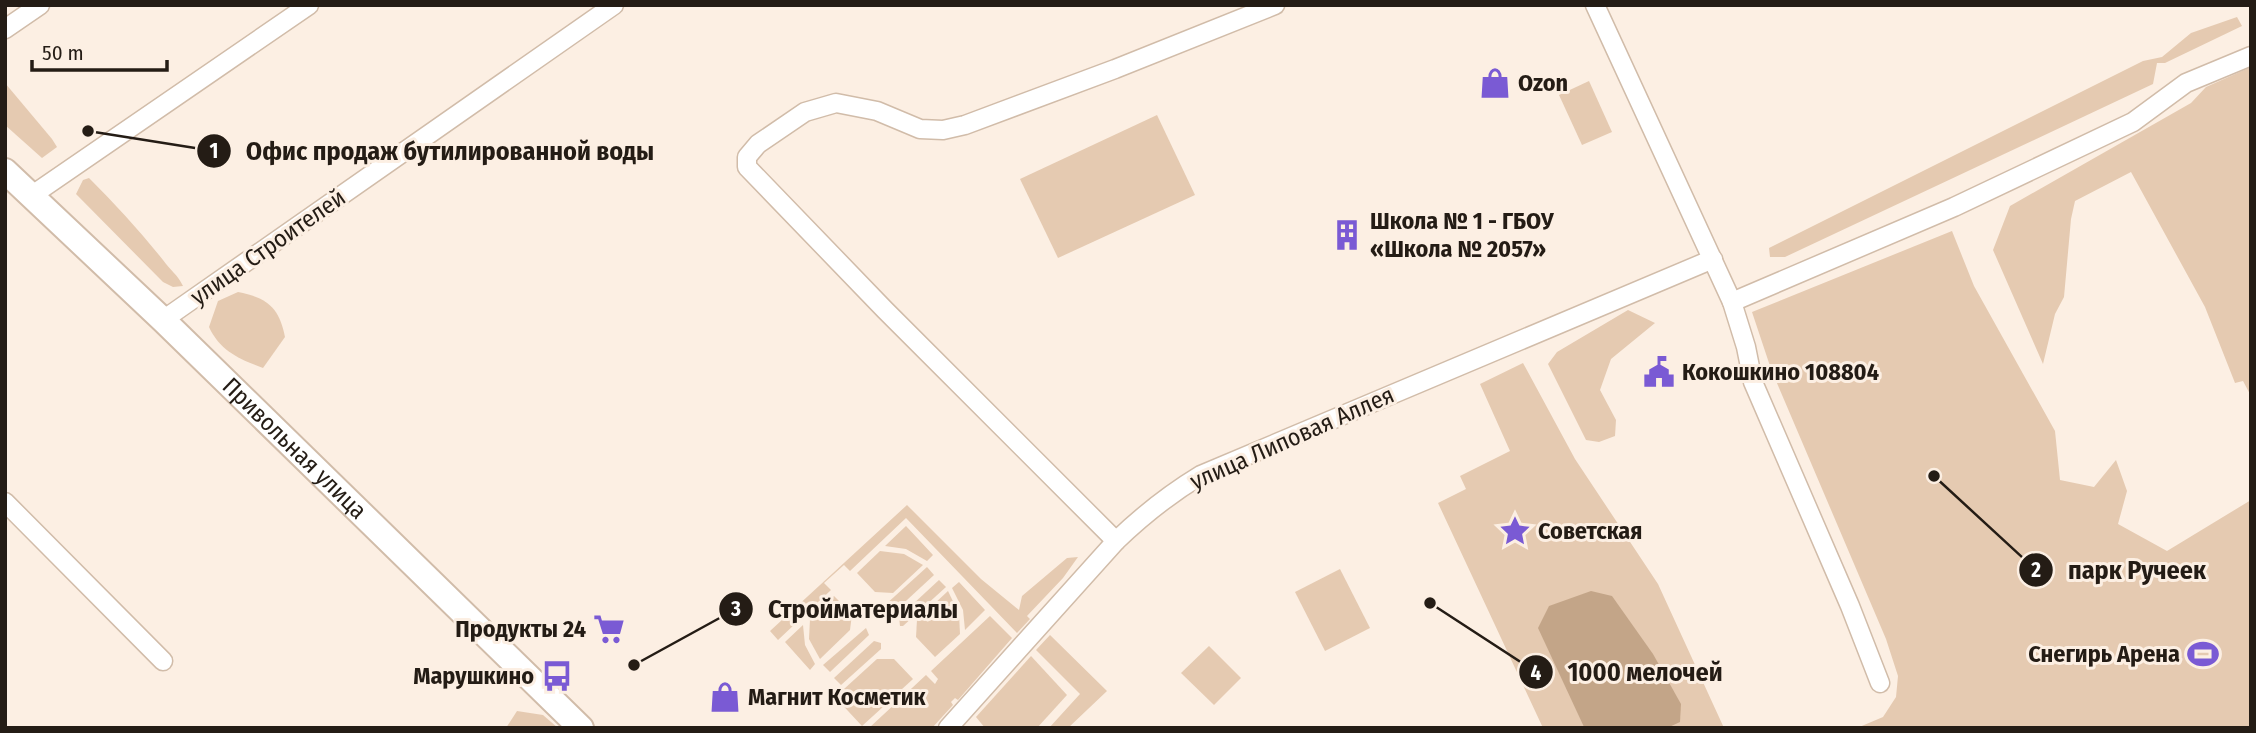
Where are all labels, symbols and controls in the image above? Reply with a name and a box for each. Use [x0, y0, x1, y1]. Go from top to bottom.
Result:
scale bar [32, 28, 166, 72]
text: 50 m [42, 40, 84, 66]
shop icon: Ozon [1478, 66, 1512, 100]
place label: Ozon [1518, 69, 1568, 97]
callout: Офис продаж бутилированной воды [197, 127, 668, 174]
text: Офис продаж бутилированной воды [246, 136, 654, 167]
text: 1 [210, 138, 218, 164]
street label: улица Строителей [185, 183, 351, 311]
place label: Школа № 1 - ГБОУ «Школа № 2057» [1370, 207, 1555, 263]
building icon: Школа № 1 - ГБОУ «Школа № 2057» [1330, 218, 1364, 252]
public building icon: Кокошкино 108804 [1642, 355, 1676, 389]
place label: Кокошкино 108804 [1682, 358, 1879, 386]
street label: Привольная улица [217, 372, 372, 525]
street label: улица Липовая Аллея [1186, 380, 1398, 496]
place icon: Советская [1498, 514, 1532, 548]
place label: Советская [1538, 517, 1642, 545]
callout: парк Ручеек [2019, 546, 2220, 593]
text: парк Ручеек [2068, 555, 2207, 586]
text: 2 [2030, 557, 2041, 583]
callout: Стройматериалы [719, 585, 972, 632]
text: Стройматериалы [768, 594, 958, 625]
text: 3 [730, 596, 741, 622]
supermarket icon: Продукты 24 [592, 612, 626, 646]
place label: Продукты 24 [455, 615, 586, 643]
sports icon: Снегирь Арена [2186, 637, 2220, 671]
place label: Снегирь Арена [2028, 640, 2180, 668]
callout: 1000 мелочей [1518, 649, 1737, 696]
text: 1000 мелочей [1567, 657, 1723, 688]
bus stop icon: Марушкино [540, 659, 574, 693]
text: 4 [1531, 660, 1542, 686]
place label: Марушкино [413, 662, 534, 690]
shop icon: Магнит Косметик [708, 680, 742, 714]
place label: Магнит Косметик [748, 683, 927, 711]

